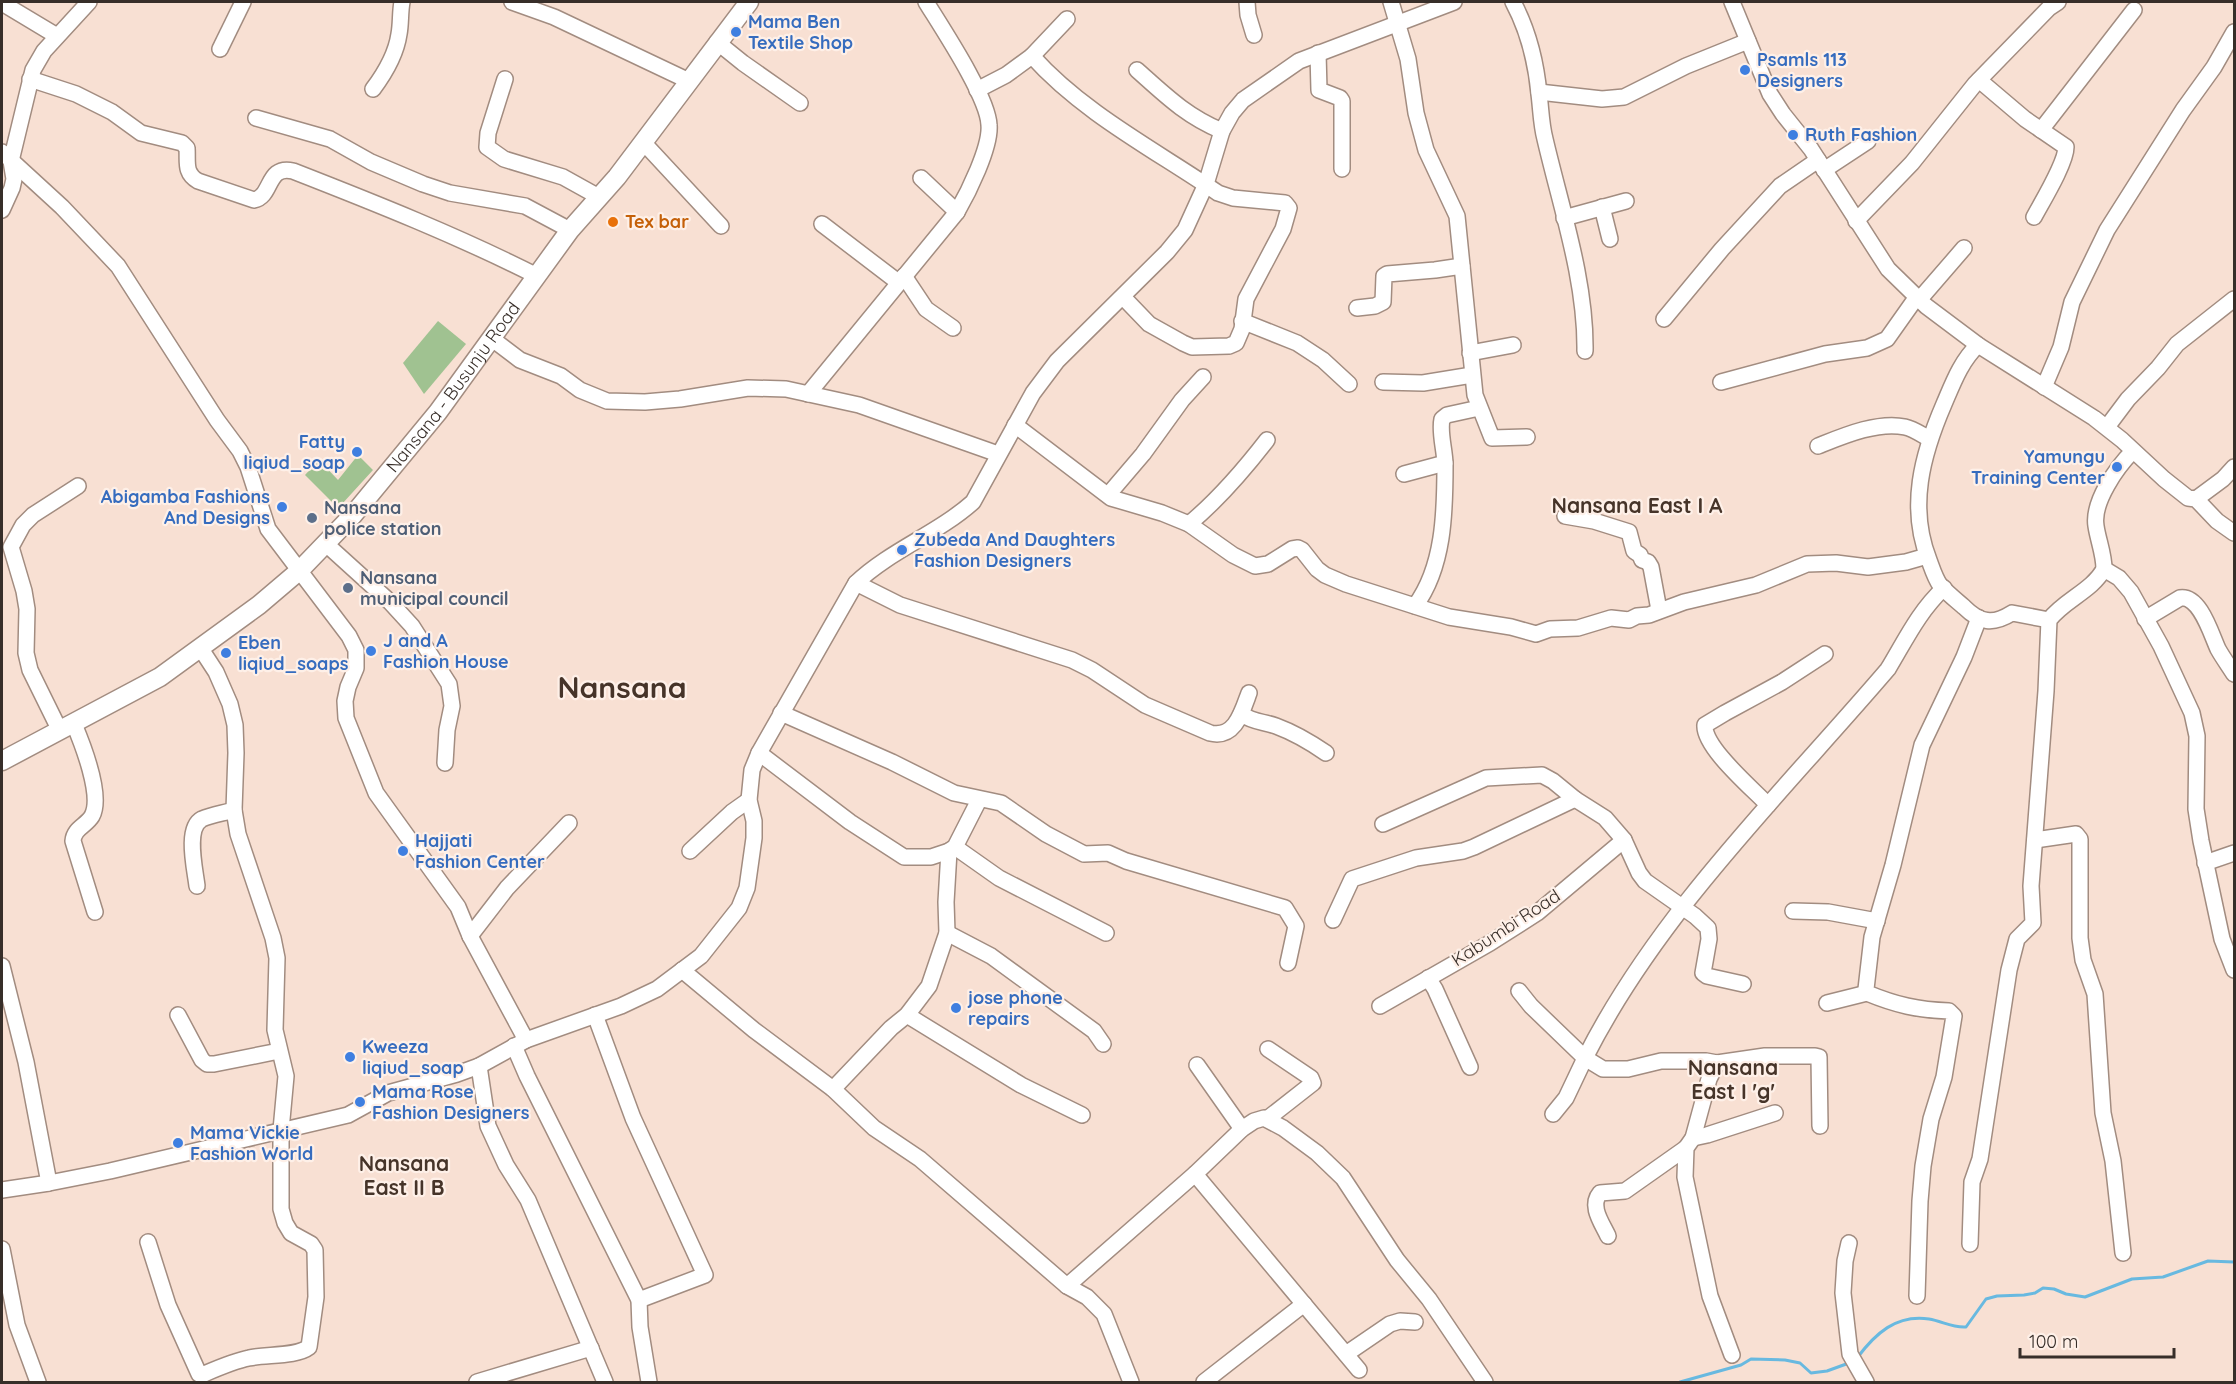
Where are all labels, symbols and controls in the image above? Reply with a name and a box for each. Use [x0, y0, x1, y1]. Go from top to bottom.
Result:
place label: Mama Ben Textile Shop [748, 10, 853, 54]
marker: Mama Ben Textile Shop [729, 25, 743, 39]
place label: Psamls 113 Designers [1757, 48, 1847, 92]
marker: Psamls 113 Designers [1738, 63, 1752, 77]
place label: Ruth Fashion [1805, 123, 1917, 146]
marker: Ruth Fashion [1786, 128, 1800, 142]
place label: Tex bar [625, 210, 689, 233]
marker: Tex bar [606, 215, 620, 229]
street label: Nansana - Busunju Road [381, 297, 525, 477]
place label: Fatty liqiud_soap [243, 430, 345, 474]
marker: Fatty liqiud_soap [350, 445, 364, 459]
place label: Yamungu Training Center [1971, 445, 2105, 489]
marker: Yamungu Training Center [2110, 460, 2124, 474]
place label: Abigamba Fashions And Designs [101, 485, 270, 529]
district label: Nansana East I A [1551, 492, 1723, 518]
place label: Nansana police station [324, 496, 442, 540]
marker: Abigamba Fashions And Designs [275, 500, 289, 514]
marker: Nansana police station [305, 511, 319, 525]
place label: Zubeda And Daughters Fashion Designers [914, 528, 1115, 572]
marker: Zubeda And Daughters Fashion Designers [895, 543, 909, 557]
place label: Nansana municipal council [360, 566, 509, 610]
marker: Nansana municipal council [341, 581, 355, 595]
place label: J and A Fashion House [383, 629, 509, 673]
place label: Eben liqiud_soaps [238, 631, 349, 675]
marker: J and A Fashion House [364, 644, 378, 658]
marker: Eben liqiud_soaps [219, 646, 233, 660]
district label: Nansana [557, 668, 687, 706]
place label: Hajjati Fashion Center [415, 829, 545, 873]
marker: Hajjati Fashion Center [396, 844, 410, 858]
street label: Kabumbi Road [1447, 884, 1564, 971]
place label: jose phone repairs [967, 986, 1063, 1030]
marker: jose phone repairs [949, 1001, 963, 1015]
place label: Kweeza liqiud_soap [362, 1035, 464, 1079]
marker: Kweeza liqiud_soap [343, 1050, 357, 1064]
district label: Nansana East I 'g' [1688, 1054, 1778, 1104]
place label: Mama Rose Fashion Designers [372, 1080, 530, 1124]
marker: Mama Rose Fashion Designers [353, 1095, 367, 1109]
place label: Mama Vickie Fashion World [190, 1121, 313, 1165]
marker: Mama Vickie Fashion World [171, 1136, 185, 1150]
district label: Nansana East II B [359, 1150, 449, 1200]
scale bar [2020, 1321, 2174, 1359]
text: 100 m [2029, 1330, 2078, 1353]

